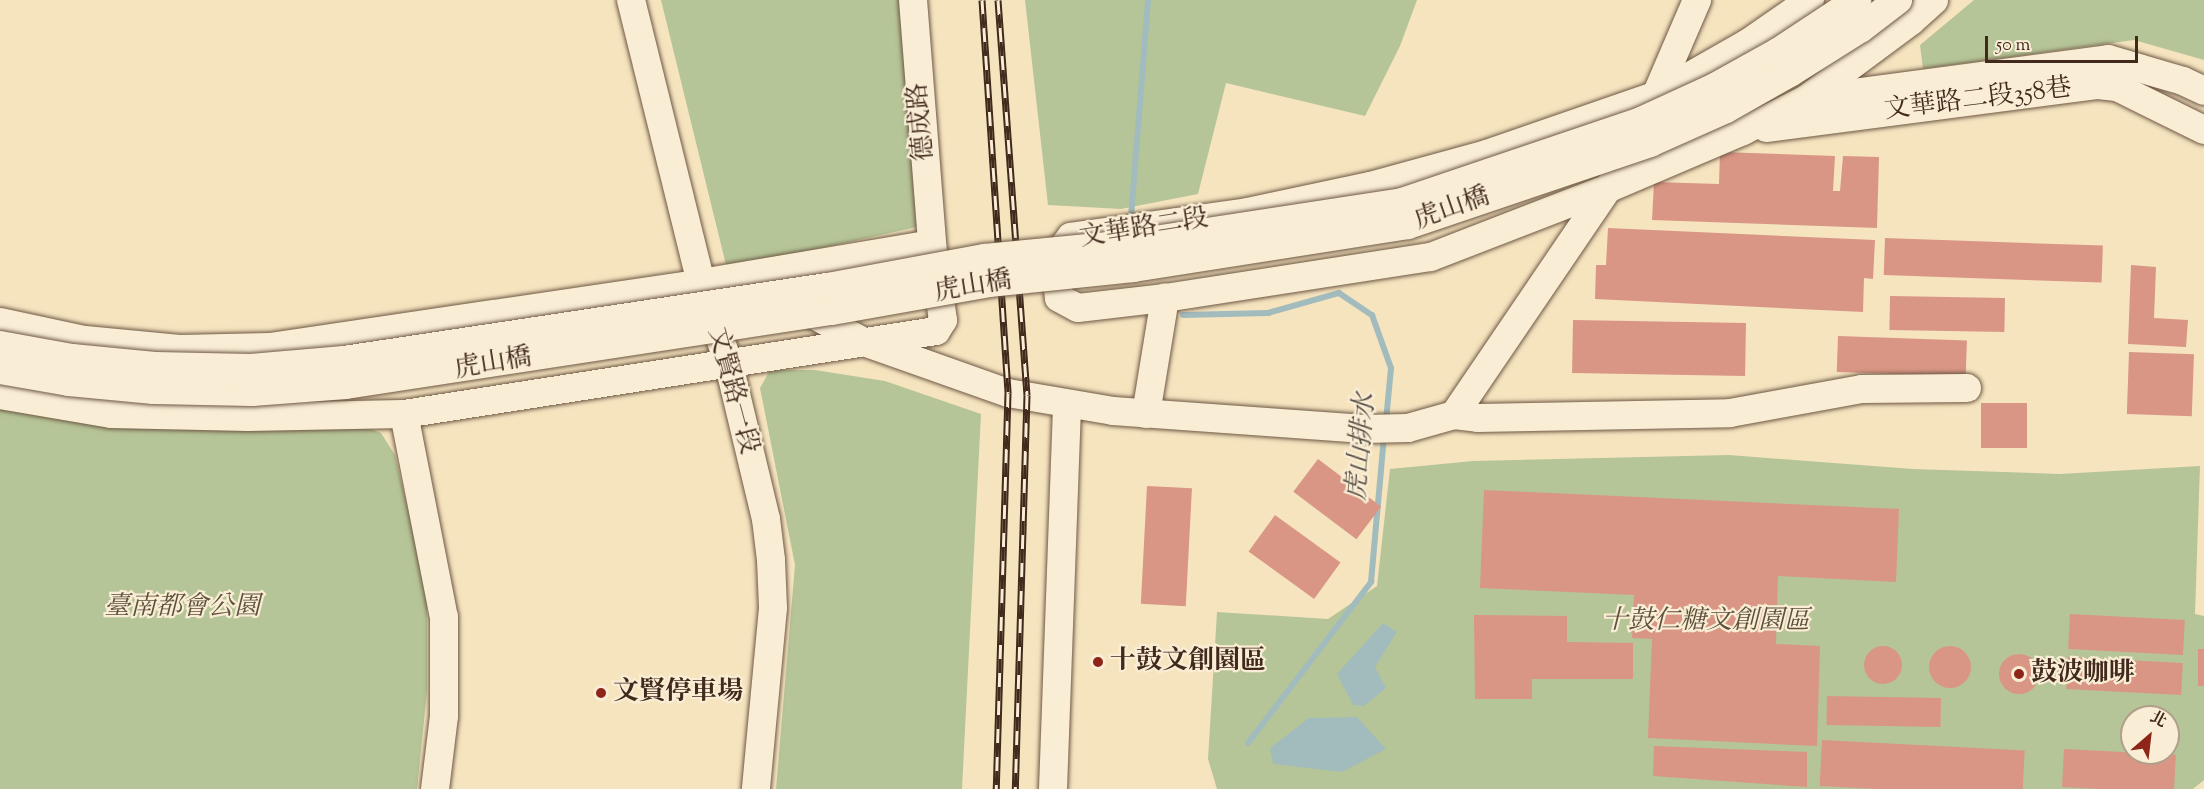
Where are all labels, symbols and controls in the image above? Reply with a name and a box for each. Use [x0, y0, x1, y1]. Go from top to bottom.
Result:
scale bar [1988, 24, 2141, 62]
text: 50 m [1996, 33, 2030, 59]
street label: 文華路二段358巷 [1883, 73, 2073, 127]
street label: 德成路 [903, 82, 941, 162]
street label: 虎山橋 [1410, 182, 1494, 236]
street label: 文華路二段 [1077, 203, 1211, 255]
street label: 虎山橋 [932, 265, 1014, 309]
street label: 文賢路一段 [700, 324, 764, 458]
street label: 虎山橋 [452, 342, 534, 386]
water label: 虎山排水 [1341, 392, 1383, 502]
park label: 臺南都會公園 [104, 592, 260, 624]
park label: 十鼓仁糖文創園區 [1602, 606, 1810, 638]
place label: 十鼓文創園區 [1110, 646, 1266, 678]
marker: 十鼓文創園區 [1091, 655, 1105, 669]
place label: 鼓波咖啡 [2031, 658, 2135, 690]
marker: 鼓波咖啡 [2012, 667, 2026, 681]
place label: 文賢停車場 [613, 677, 743, 709]
marker: 文賢停車場 [594, 686, 608, 700]
north arrow [2120, 705, 2180, 765]
text: 北 [2145, 707, 2170, 734]

